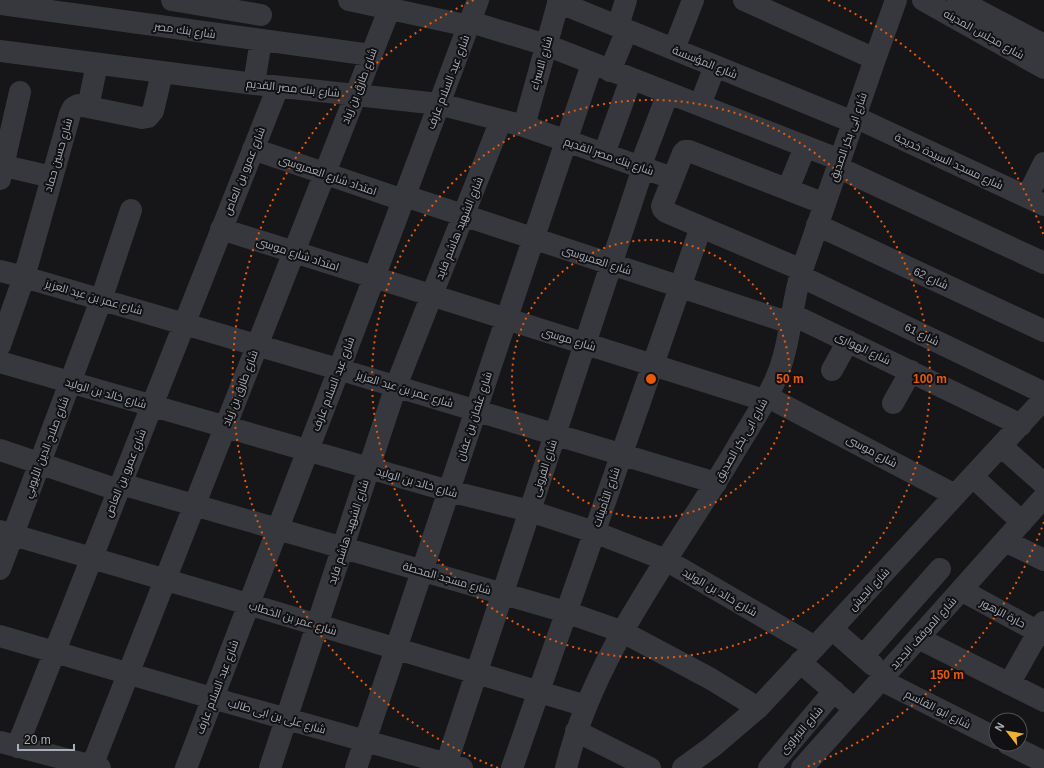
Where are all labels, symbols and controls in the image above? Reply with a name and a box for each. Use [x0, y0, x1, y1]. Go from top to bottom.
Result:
street label: شارع مجلس المدينه [941, 7, 1026, 63]
street label: شارع بنك مصر [152, 20, 217, 42]
street label: شارع عبد السلام عارف [425, 33, 473, 131]
street label: شارع الاسراء [528, 35, 556, 92]
street label: شارع المؤسسة [670, 44, 739, 82]
street label: شارع طارق بن زياد [339, 46, 381, 126]
street label: شارع بنك مصر القديم [245, 77, 340, 101]
street label: شارع ابى بكر الصديق [827, 91, 871, 184]
street label: شارع حسين حماد [42, 117, 76, 194]
street label: شارع عمرو بن العاص [221, 125, 269, 217]
street label: شارع مسجد السيدة خديجة [892, 131, 1005, 193]
street label: شارع بنك مصر القديم [562, 135, 655, 179]
street label: امتداد شارع العمروسى [277, 153, 378, 199]
street label: شارع الشهيد هاشم فايد [433, 175, 487, 282]
street label: امتداد شارع موسى [255, 235, 341, 275]
street label: شارع العمروسى [560, 243, 633, 279]
street label: شارع 62 [911, 265, 950, 293]
street label: شارع عمر بن عبد العزيز [43, 277, 144, 319]
street label: شارع 61 [902, 321, 941, 349]
street label: شارع موسى [540, 325, 597, 355]
street label: شارع الهوارى [833, 330, 892, 368]
street label: شارع عبد السلام عارف [310, 335, 358, 433]
street label: شارع طارق بن زياد [220, 348, 262, 428]
street label: شارع عمر بن عبد العزيز [354, 368, 455, 411]
street label: شارع عثمان بن عفان [454, 370, 496, 463]
centre of rings [644, 372, 658, 386]
text: 50 m [776, 372, 804, 386]
text: 100 m [913, 372, 947, 386]
street label: شارع خالد بن الوليد [63, 376, 148, 412]
street label: شارع صلاح الدين الأيوبي [21, 395, 74, 501]
street label: شارع ابى بكر الصديق [712, 396, 771, 485]
street label: شارع عمرو بن العاص [102, 427, 150, 519]
street label: شارع موسى [844, 433, 899, 471]
street label: شارع الفرونى [529, 438, 561, 499]
street label: شارع خالد بن الوليد [374, 465, 459, 501]
street label: شارع التأمينات [589, 465, 624, 529]
street label: شارع الشهيد هاشم فايد [325, 478, 373, 586]
street label: شارع مسجد المحطة [401, 560, 492, 598]
street label: شارع الجيش [846, 565, 893, 614]
street label: شارع خالد بن الوليد [680, 566, 759, 620]
street label: شارع الموقف الجديد [887, 595, 960, 673]
street label: حارة الزهور [977, 596, 1027, 631]
street label: شارع عمر بن الخطاب [247, 599, 338, 639]
street label: شارع عبد السلام عارف [194, 638, 242, 736]
text: 150 m [930, 668, 964, 682]
street label: شارع ابو القاسم [902, 687, 973, 733]
street label: شارع على بن ابى طالب [226, 696, 327, 738]
street label: شارع النبراوى [777, 704, 826, 757]
north arrow [988, 712, 1028, 752]
text: N [992, 720, 1007, 733]
scale bar [18, 726, 74, 752]
text: 20 m [24, 733, 51, 747]

